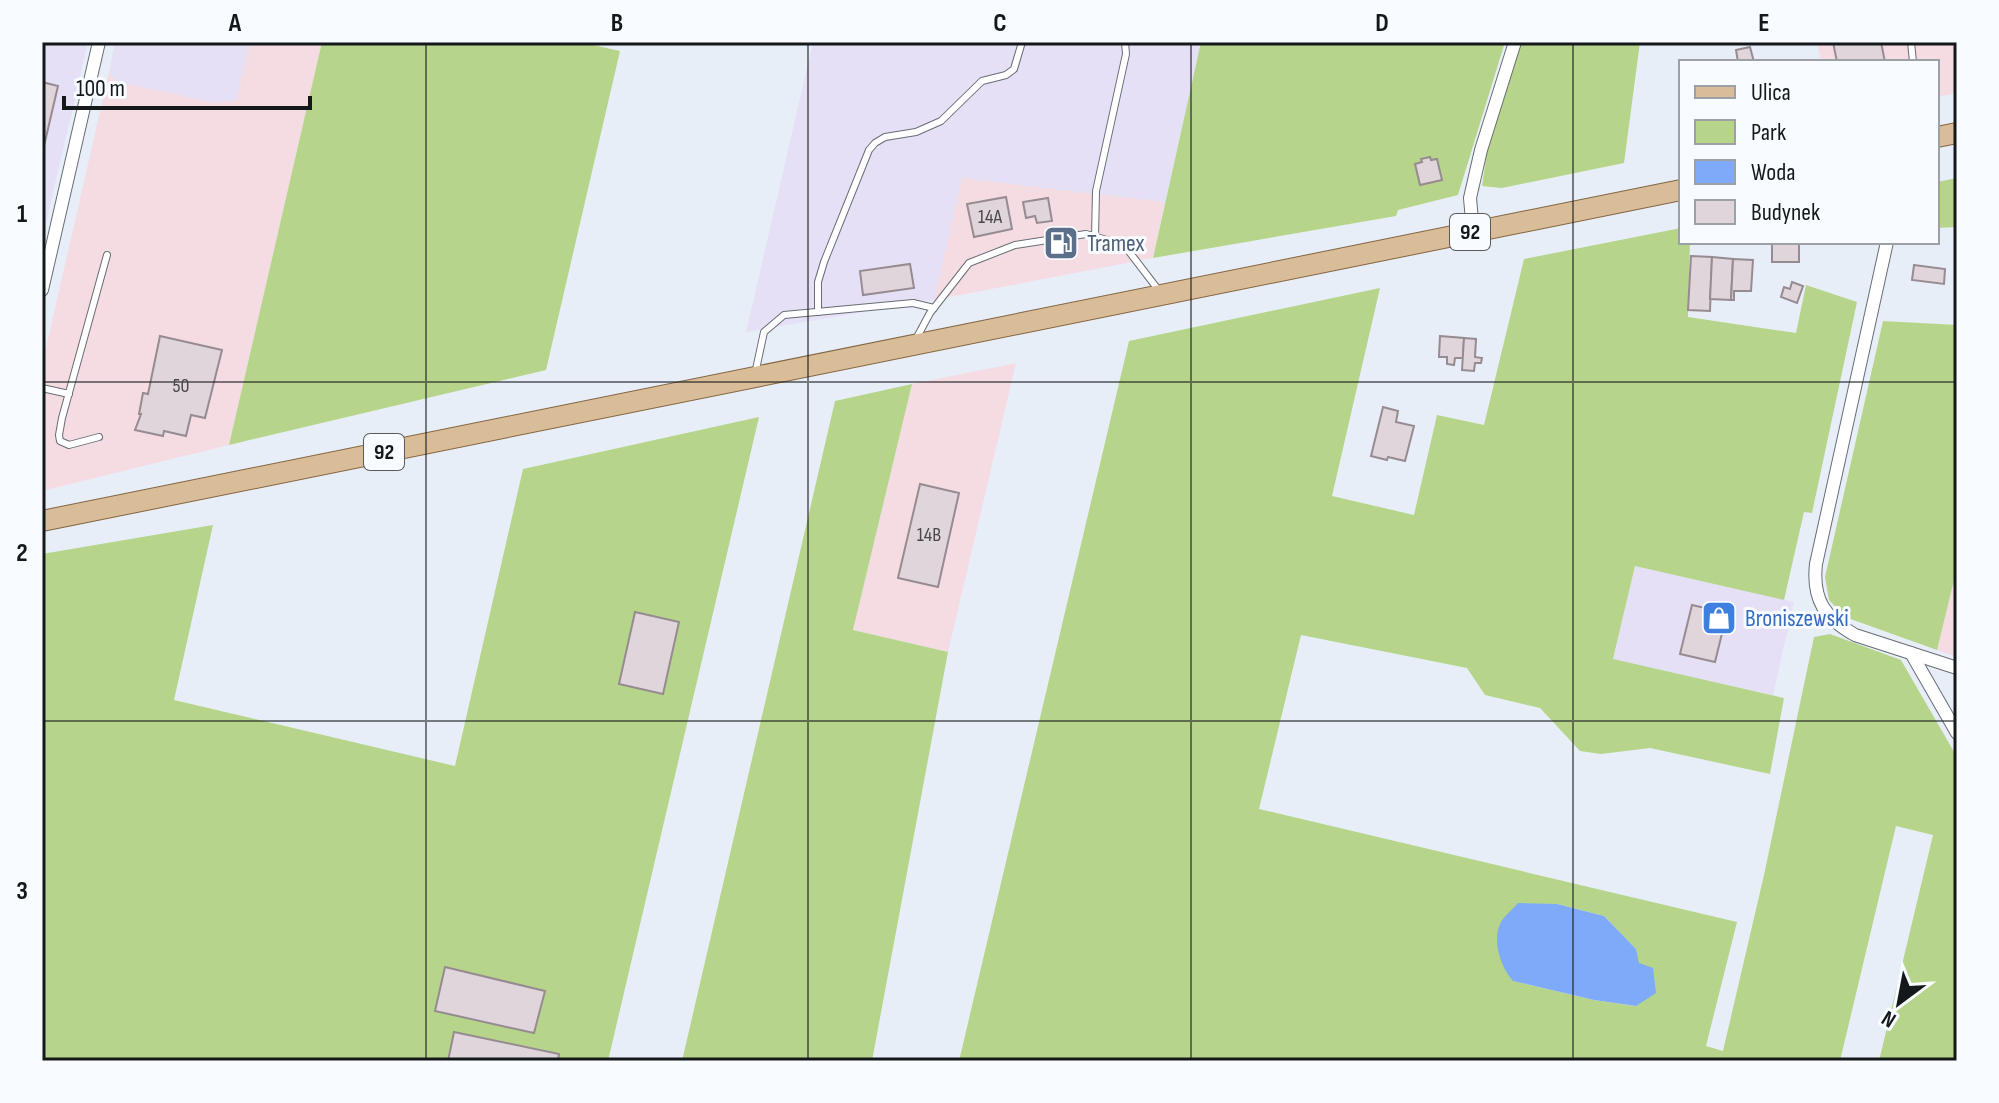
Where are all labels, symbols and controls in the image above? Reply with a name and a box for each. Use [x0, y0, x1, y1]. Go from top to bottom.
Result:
text: A [228, 8, 242, 39]
text: B [611, 8, 623, 39]
text: C [993, 8, 1007, 39]
text: D [1375, 8, 1389, 39]
text: E [1758, 8, 1770, 39]
scale bar [64, 60, 310, 110]
legend [1679, 60, 1939, 244]
text: 100 m [76, 74, 125, 103]
text: Ulica [1751, 78, 1791, 107]
text: Park [1751, 118, 1786, 147]
text: Woda [1751, 158, 1795, 187]
text: Budynek [1751, 198, 1820, 227]
text: 1 [17, 199, 27, 230]
house number: 14A [978, 205, 1002, 229]
road number: 92 [1450, 214, 1490, 250]
fuel station icon: Tramex [1042, 224, 1080, 262]
place label: Tramex [1087, 229, 1145, 258]
house number: 50 [173, 374, 189, 398]
road number: 92 [364, 434, 404, 470]
house number: 14B [917, 523, 941, 547]
text: 2 [16, 538, 28, 569]
shop icon: Broniszewski [1700, 599, 1738, 637]
place label: Broniszewski [1745, 604, 1849, 633]
text: 3 [16, 876, 28, 907]
north arrow [1859, 963, 1939, 1043]
text: N [1877, 1004, 1901, 1033]

